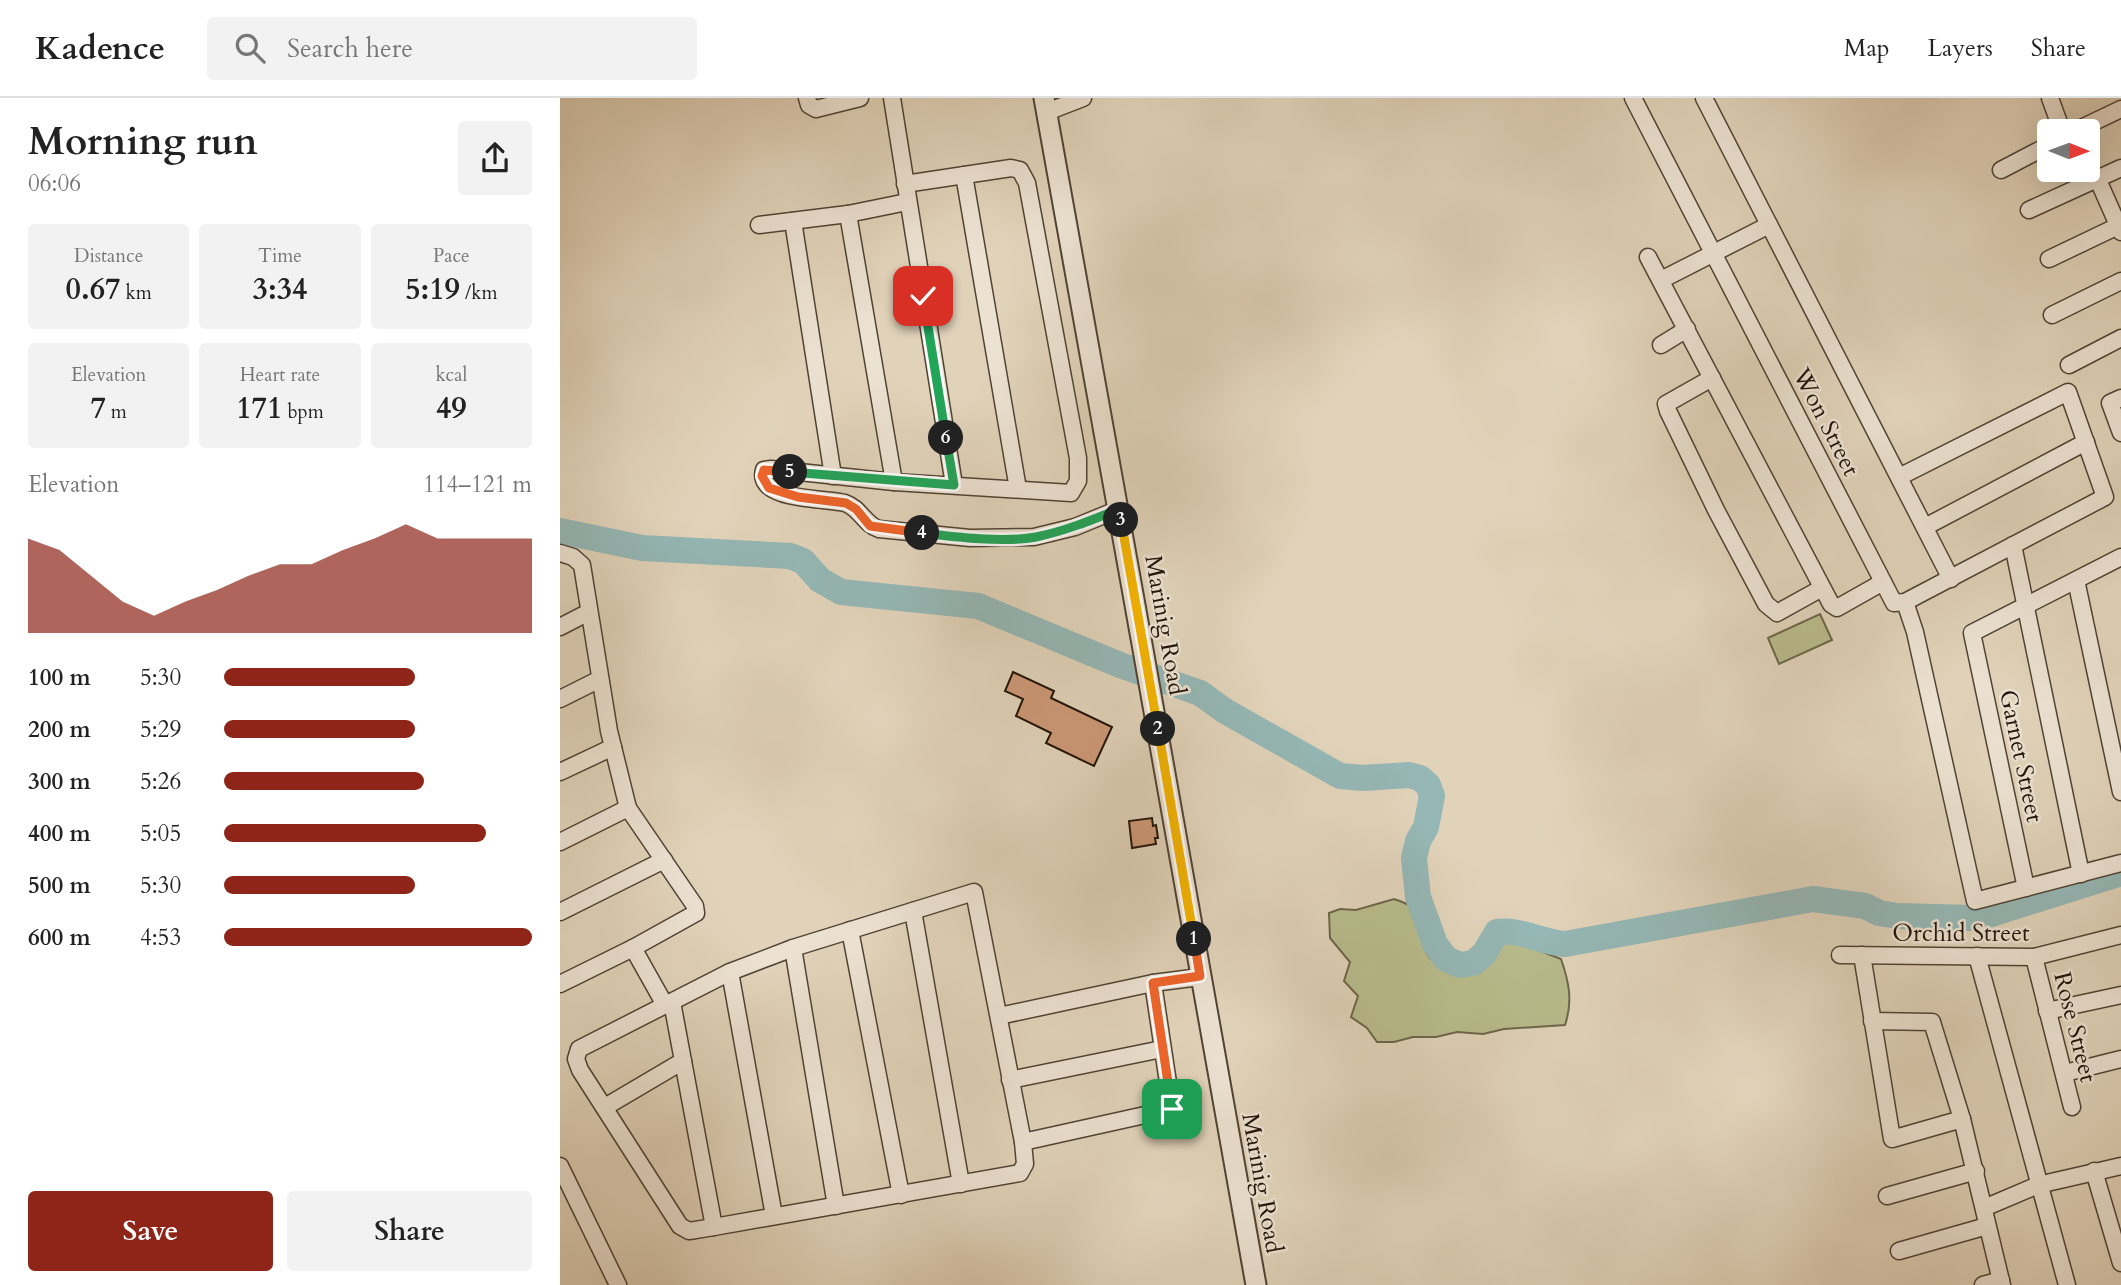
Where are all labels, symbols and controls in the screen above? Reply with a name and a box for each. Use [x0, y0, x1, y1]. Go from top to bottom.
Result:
search box [207, 17, 697, 80]
text: Kadence [35, 26, 165, 71]
icon: search [231, 29, 269, 67]
text: Search here [287, 31, 413, 66]
text: Map [1844, 32, 1890, 65]
text: Layers [1928, 32, 1993, 65]
text: Share [2031, 32, 2086, 65]
text: Morning run [28, 116, 258, 168]
north arrow [2037, 119, 2100, 182]
map controls [2037, 119, 2100, 182]
button: share [458, 121, 532, 195]
text: 06:06 [28, 168, 81, 199]
text: Distance [74, 243, 143, 269]
text: Time [258, 243, 302, 269]
text: Pace [433, 243, 470, 269]
pin [893, 266, 953, 326]
text: 0.67 [66, 269, 120, 310]
text: 3:34 [253, 269, 307, 310]
text: 5:19 [405, 269, 460, 310]
icon: check [904, 277, 942, 315]
text: km [120, 280, 152, 306]
text: /km [460, 280, 497, 306]
street label: Won Street [1784, 361, 1868, 482]
text: Elevation [71, 362, 146, 388]
text: Heart rate [240, 362, 320, 388]
text: kcal [435, 362, 467, 388]
text: 7 [90, 388, 106, 429]
text: 171 [236, 388, 282, 429]
text: 49 [436, 388, 467, 429]
text: m [106, 399, 127, 425]
text: bpm [282, 399, 324, 425]
pin: 6 [928, 420, 964, 456]
text: 6 [941, 424, 950, 450]
pin: 5 [772, 454, 807, 490]
text: 5 [785, 458, 794, 484]
text: Elevation [28, 469, 119, 500]
text: 114–121 m [423, 469, 532, 500]
pin: 3 [1104, 502, 1138, 538]
text: 3 [1116, 506, 1125, 532]
pin: 4 [904, 516, 940, 550]
text: 4 [917, 519, 926, 545]
street label: Marinig Road [1136, 552, 1194, 698]
text: 100 m [28, 662, 91, 693]
text: 5:30 [140, 662, 181, 693]
street label: Garnet Street [1991, 687, 2051, 826]
pin: 2 [1140, 712, 1176, 746]
text: 200 m [28, 714, 91, 745]
text: 5:29 [140, 714, 181, 745]
text: 2 [1153, 715, 1162, 741]
text: 300 m [28, 766, 91, 797]
text: 5:26 [140, 766, 181, 797]
text: 400 m [28, 818, 91, 849]
text: 5:05 [140, 818, 181, 849]
text: 500 m [28, 870, 91, 901]
text: 5:30 [140, 870, 181, 901]
street label: Orchid Street [1892, 917, 2030, 950]
text: 600 m [28, 922, 91, 953]
text: 4:53 [140, 922, 181, 953]
pin: 1 [1176, 922, 1212, 956]
text: 1 [1189, 925, 1198, 951]
street label: Rose Street [2045, 968, 2105, 1086]
pin [1142, 1079, 1202, 1139]
icon: arrive [1153, 1090, 1191, 1128]
street label: Marinig Road [1233, 1110, 1291, 1256]
button: Save [28, 1191, 273, 1271]
button: Share [287, 1191, 532, 1271]

